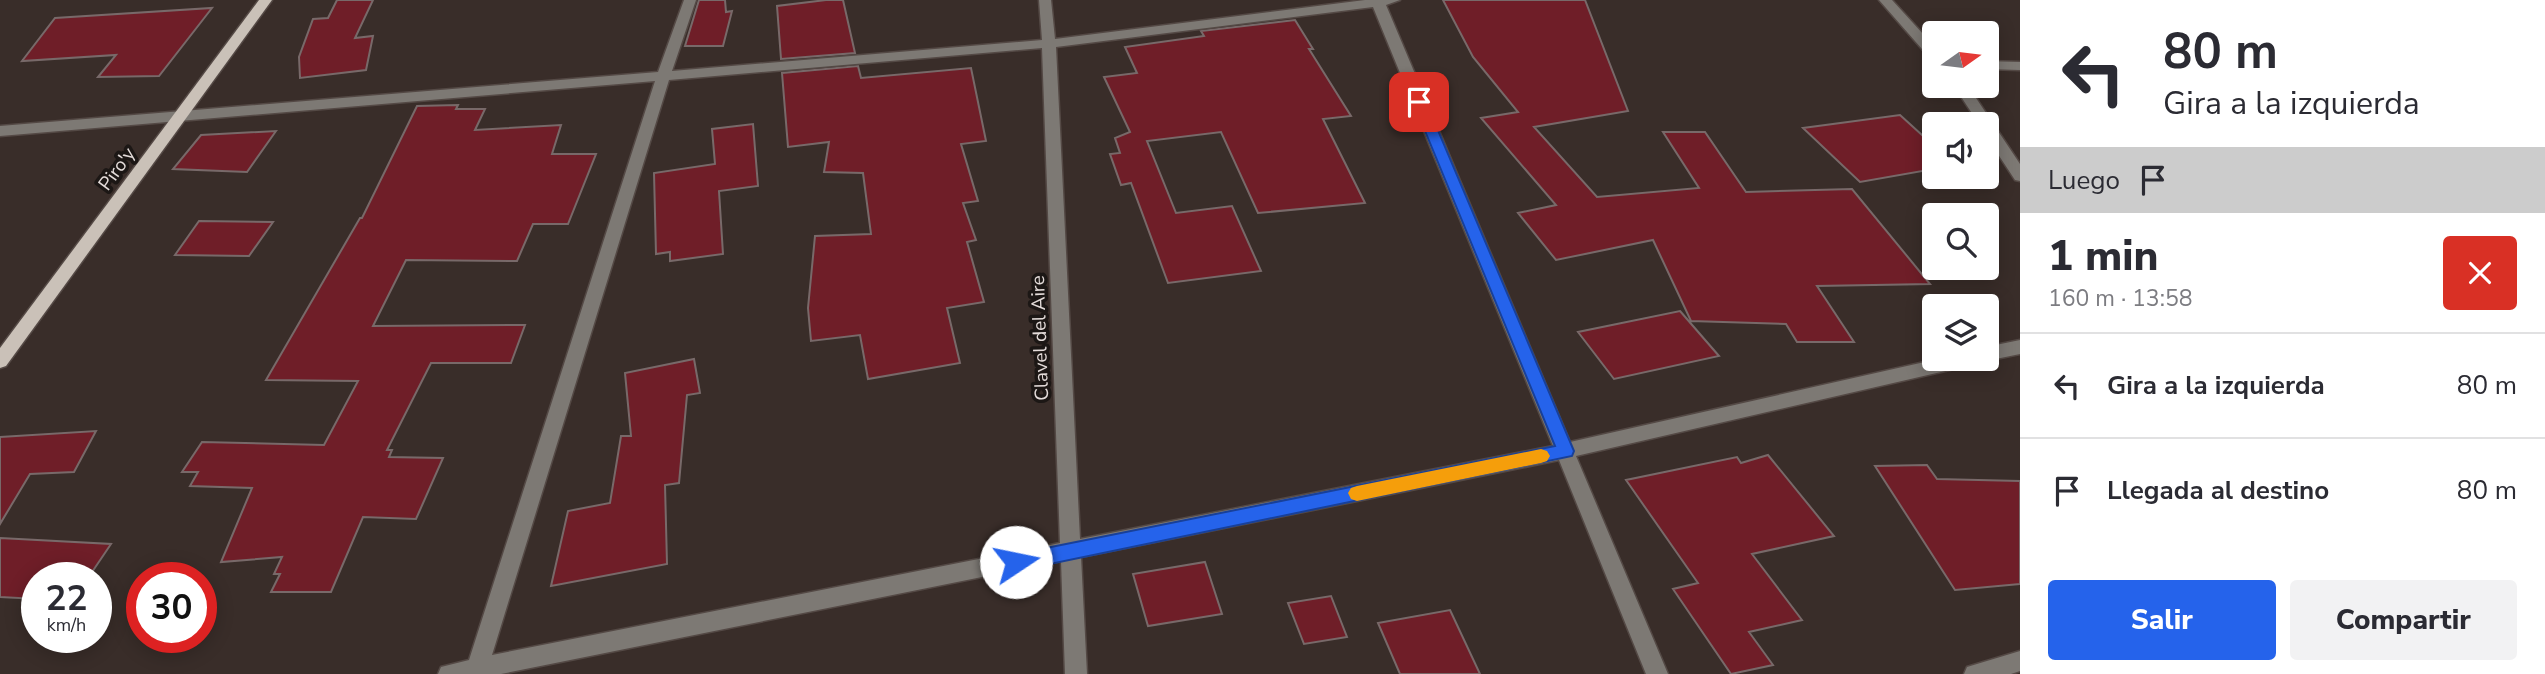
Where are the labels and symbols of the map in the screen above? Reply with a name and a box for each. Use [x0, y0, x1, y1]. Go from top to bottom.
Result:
north arrow [1922, 21, 1998, 98]
pin [1389, 72, 1449, 132]
street label: Piro'y [92, 142, 142, 196]
street label: Clavel del Aire [1025, 275, 1055, 401]
position arrow [979, 525, 1053, 599]
speed limit sign: 30 [126, 562, 217, 653]

